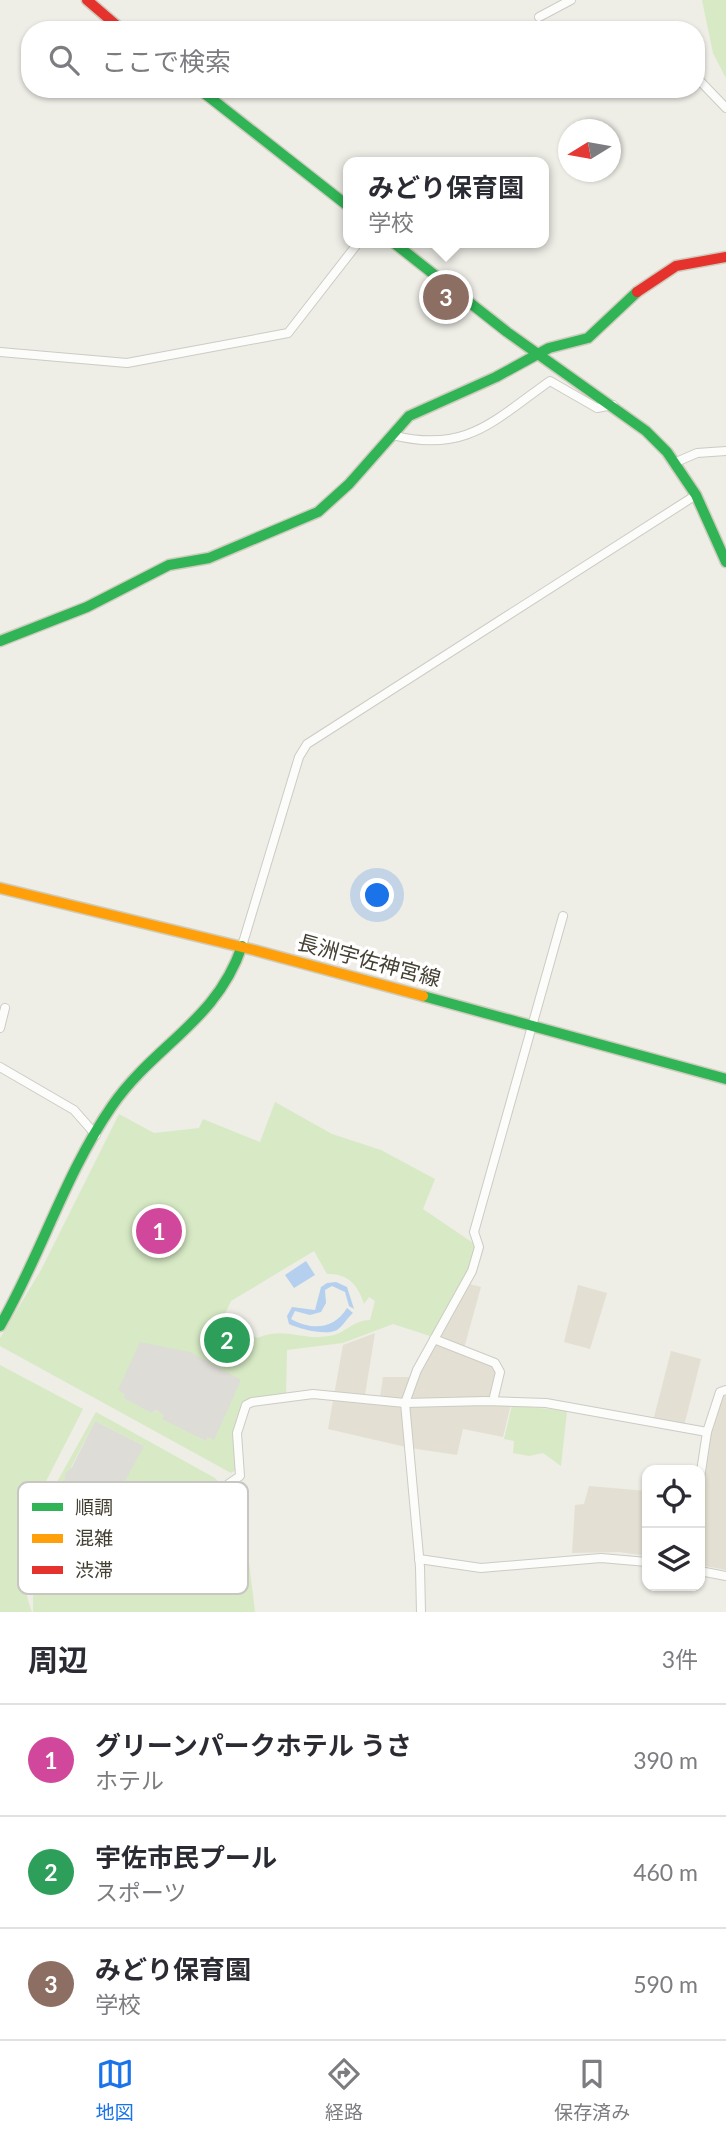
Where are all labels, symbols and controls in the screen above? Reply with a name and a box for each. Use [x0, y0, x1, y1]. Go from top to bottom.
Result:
search box [21, 21, 705, 98]
icon: search [45, 41, 83, 79]
text: ここで検索 [101, 45, 231, 77]
north arrow [558, 119, 621, 182]
popup [343, 157, 549, 248]
text: みどり保育園 [368, 171, 524, 203]
text: 学校 [368, 208, 414, 236]
pin: 3 [423, 271, 469, 323]
your location [360, 878, 394, 912]
street label: 長洲宇佐神宮線 [295, 928, 444, 991]
pin: 1 [136, 1205, 182, 1257]
pin: 2 [204, 1314, 250, 1366]
map controls [642, 1465, 705, 1591]
button: locate [642, 1465, 705, 1528]
legend [18, 1482, 248, 1594]
text: 順調 [75, 1495, 113, 1518]
text: 混雑 [75, 1526, 113, 1549]
button: layers [642, 1528, 705, 1591]
text: 渋滞 [75, 1558, 113, 1581]
text: 周辺 [28, 1641, 88, 1677]
text: 3件 [662, 1645, 698, 1673]
text: グリーンパークホテル うさ [95, 1729, 412, 1761]
text: 1 [44, 1746, 58, 1774]
text: 390 m [633, 1746, 698, 1774]
text: ホテル [95, 1766, 164, 1794]
text: 宇佐市民プール [95, 1841, 277, 1873]
text: 2 [44, 1858, 58, 1886]
text: 460 m [633, 1858, 698, 1886]
text: スポーツ [95, 1878, 187, 1906]
text: みどり保育園 [95, 1953, 251, 1985]
text: 3 [44, 1970, 58, 1998]
text: 590 m [633, 1970, 698, 1998]
text: 学校 [95, 1990, 141, 2018]
tab: 地図 [96, 2055, 134, 2124]
tab: 経路 [325, 2055, 363, 2124]
tab: 保存済み [554, 2055, 630, 2124]

